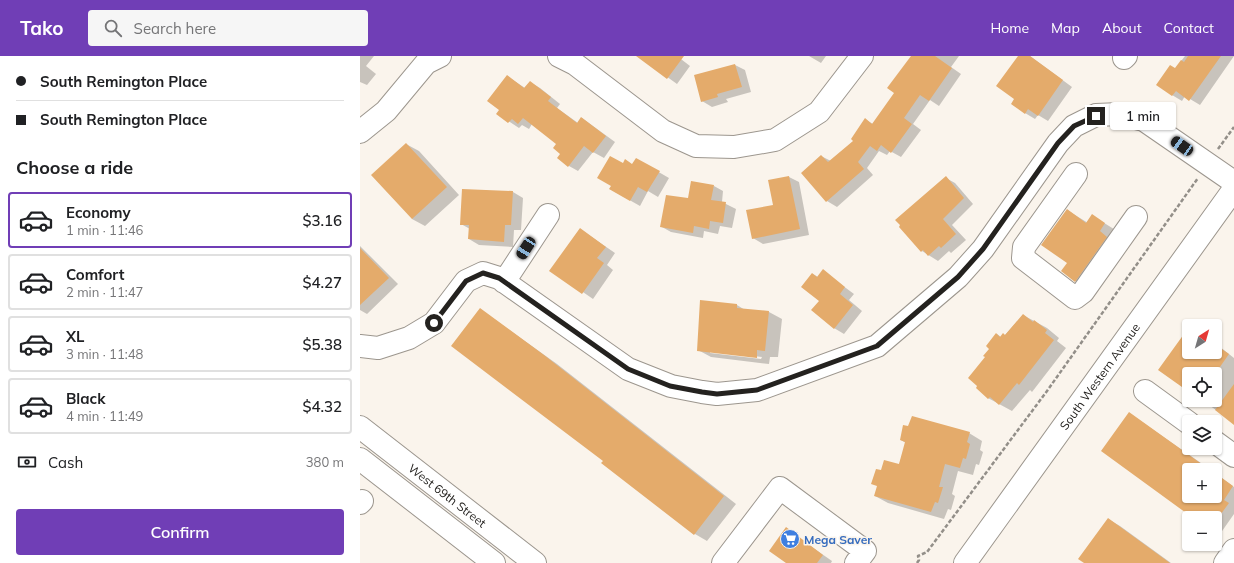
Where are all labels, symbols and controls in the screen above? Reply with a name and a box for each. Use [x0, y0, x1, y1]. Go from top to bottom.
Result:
search box [88, 10, 368, 46]
text: Tako [20, 16, 64, 40]
icon: search [102, 17, 124, 39]
text: Search here [134, 19, 216, 38]
text: Home [990, 19, 1029, 37]
text: Map [1051, 19, 1080, 37]
text: About [1102, 19, 1142, 37]
text: Contact [1164, 19, 1214, 37]
text: South Remington Place [40, 72, 207, 91]
callout: 1 min [1110, 102, 1176, 130]
route end [1087, 107, 1105, 125]
text: 1 min [1126, 108, 1160, 124]
text: South Remington Place [40, 110, 207, 129]
car [1169, 134, 1195, 158]
text: Choose a ride [16, 156, 133, 179]
icon: car [18, 202, 54, 238]
text: Economy [66, 203, 131, 222]
text: $3.16 [302, 211, 342, 230]
text: 1 min · 11:46 [66, 222, 143, 238]
car [514, 235, 538, 261]
icon: car [18, 264, 54, 300]
text: Comfort [66, 265, 124, 284]
text: $4.27 [302, 273, 342, 292]
text: 2 min · 11:47 [66, 284, 143, 300]
route start [425, 314, 443, 332]
north arrow [1182, 319, 1222, 359]
map controls [1182, 319, 1222, 551]
street label: South Western Avenue [1056, 320, 1143, 433]
icon: car [18, 326, 54, 362]
text: XL [66, 327, 84, 346]
text: $5.38 [302, 335, 342, 354]
text: 3 min · 11:48 [66, 346, 143, 362]
button: locate [1182, 367, 1222, 407]
icon: car [18, 388, 54, 424]
text: Black [66, 389, 105, 408]
text: $4.32 [302, 397, 342, 416]
text: 4 min · 11:49 [66, 408, 143, 424]
button: layers [1182, 415, 1222, 455]
icon: cash [16, 451, 38, 473]
text: Cash [48, 453, 83, 472]
text: 380 m [306, 454, 344, 470]
street label: West 69th Street [406, 460, 490, 530]
button: + [1182, 463, 1222, 503]
button: Confirm [16, 509, 344, 555]
button: − [1182, 511, 1222, 551]
supermarket icon: Mega Saver [779, 528, 801, 550]
place label: Mega Saver [804, 532, 872, 547]

